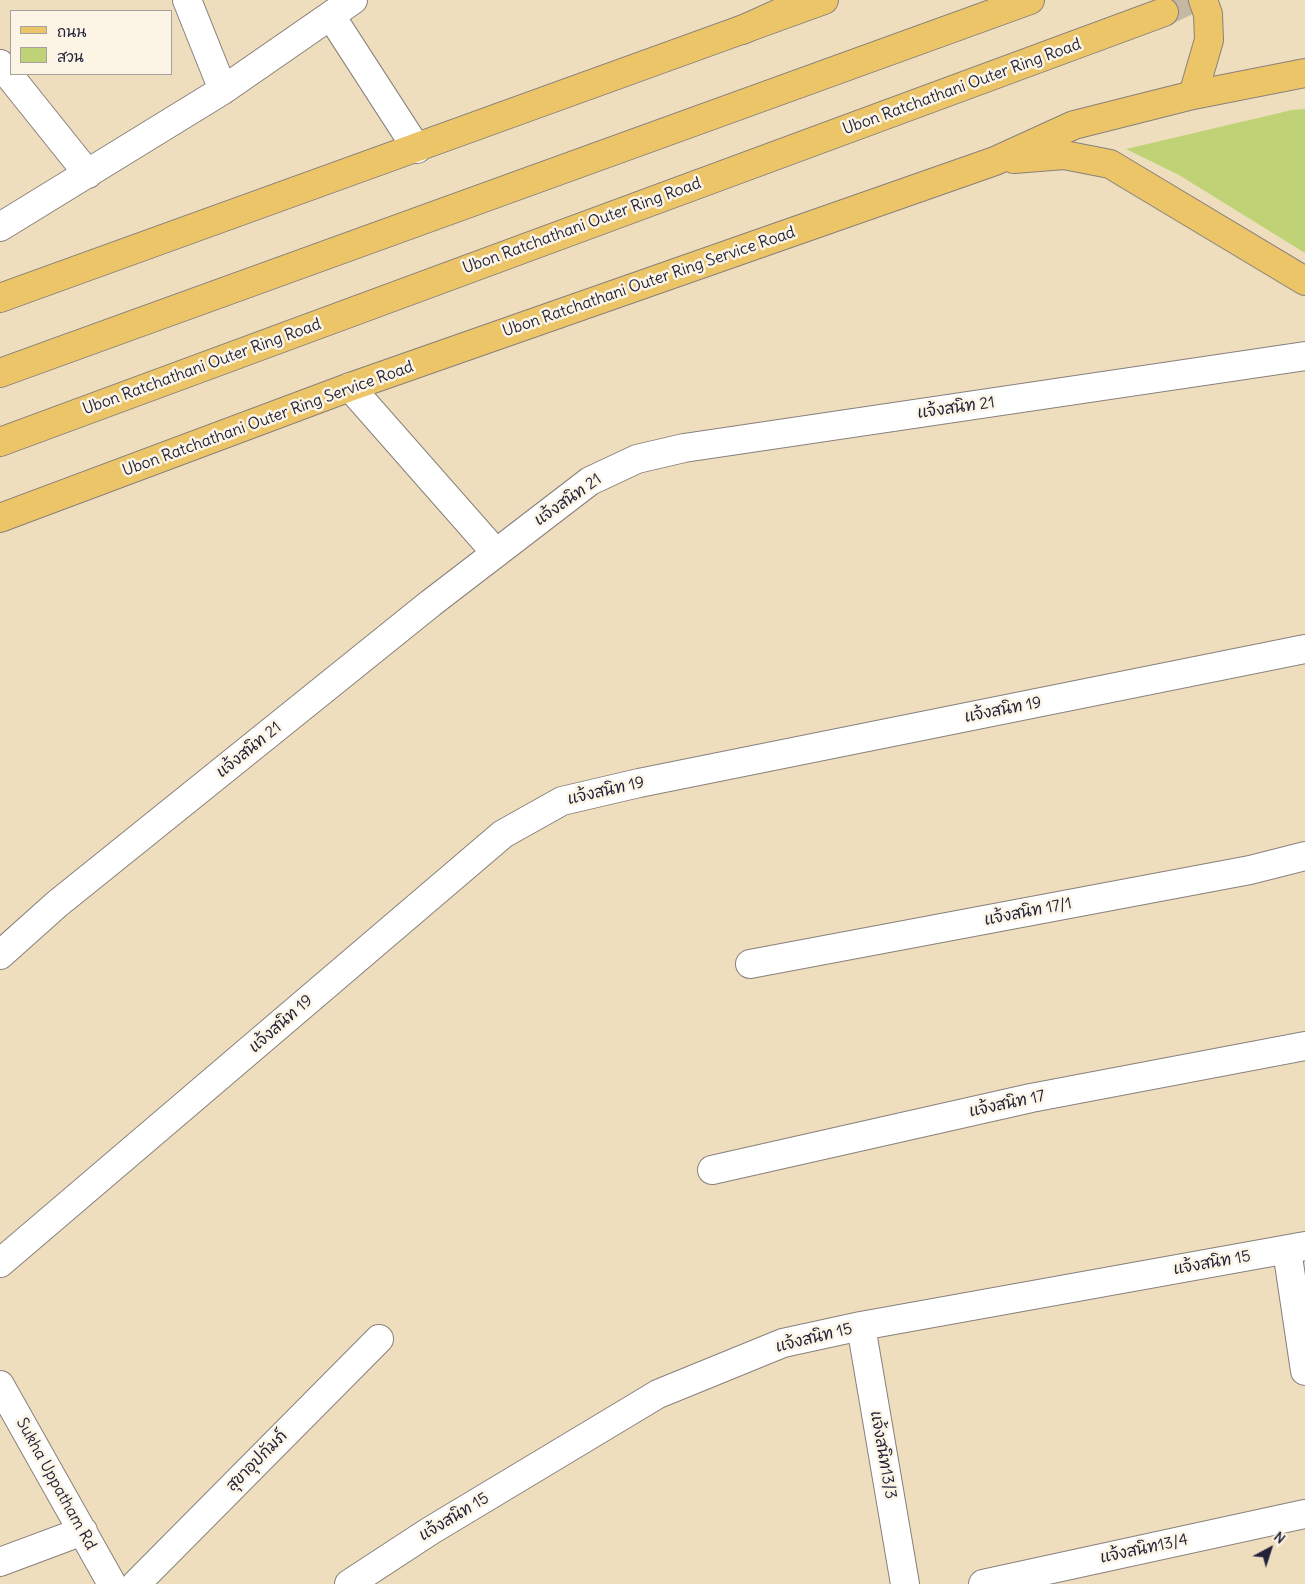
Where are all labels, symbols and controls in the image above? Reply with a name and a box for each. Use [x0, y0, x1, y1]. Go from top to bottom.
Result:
legend [10, 10, 172, 75]
text: ถนน [57, 22, 86, 41]
street label: Ubon Ratchathani Outer Ring Road [840, 35, 1084, 139]
text: สวน [57, 47, 84, 66]
street label: Ubon Ratchathani Outer Ring Road [460, 174, 704, 278]
street label: Ubon Ratchathani Outer Ring Service Road [500, 223, 798, 341]
street label: Ubon Ratchathani Outer Ring Road [80, 315, 324, 419]
street label: Ubon Ratchathani Outer Ring Service Road [120, 357, 416, 481]
street label: แจ้งสนิท 21 [916, 393, 996, 423]
street label: แจ้งสนิท 21 [531, 470, 605, 530]
street label: แจ้งสนิท 19 [963, 693, 1043, 727]
street label: แจ้งสนิท 21 [213, 718, 285, 782]
street label: แจ้งสนิท 19 [566, 773, 646, 809]
street label: แจ้งสนิท 17/1 [983, 894, 1073, 930]
street label: แจ้งสนิท 19 [245, 991, 317, 1057]
street label: แจ้งสนิท 17 [967, 1087, 1047, 1121]
street label: แจ้งสนิท 15 [1172, 1247, 1252, 1279]
street label: แจ้งสนิท 15 [774, 1319, 854, 1357]
street label: แจ้งสนิท13/3 [866, 1409, 900, 1501]
street label: Sukha Uppatham Rd [12, 1415, 100, 1553]
street label: สุขาอุปกัมภ์ [223, 1427, 291, 1495]
street label: แจ้งสนิท 15 [415, 1489, 493, 1545]
north arrow [1245, 1524, 1295, 1574]
text: N [1270, 1528, 1289, 1548]
street label: แจ้งสนิท13/4 [1098, 1530, 1190, 1568]

